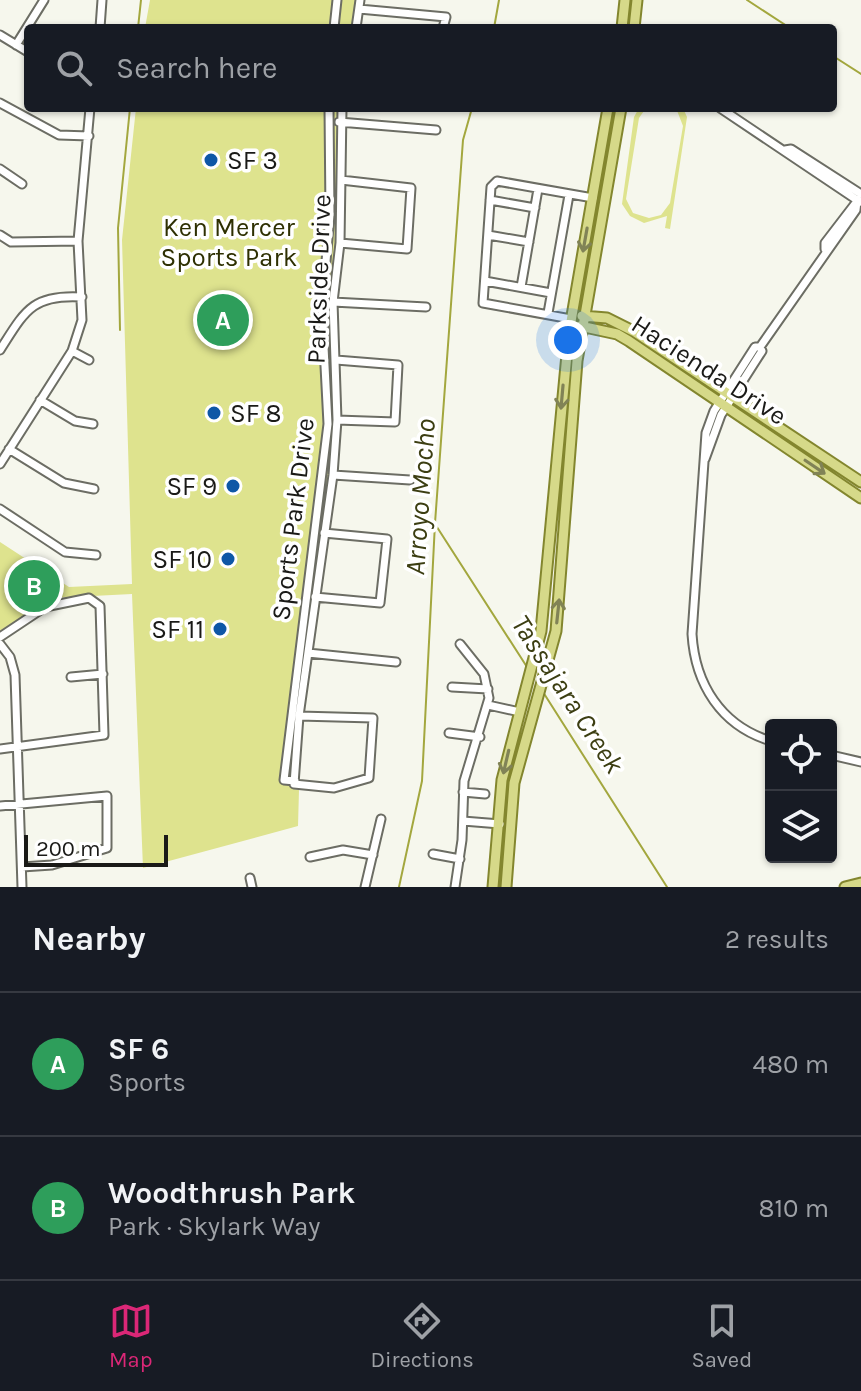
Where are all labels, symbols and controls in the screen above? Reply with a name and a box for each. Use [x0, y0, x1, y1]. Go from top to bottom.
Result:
search box [24, 24, 837, 112]
icon: search [52, 46, 96, 90]
text: Search here [116, 50, 277, 86]
place label: SF 3 [227, 145, 278, 176]
marker: SF 3 [202, 151, 220, 169]
street label: Parkside Drive [301, 194, 337, 364]
park label: Ken Mercer Sports Park [161, 212, 297, 273]
one-way arrow [577, 227, 592, 252]
pin: A [197, 290, 249, 350]
street label: Hacienda Drive [626, 308, 792, 432]
your location [548, 320, 588, 360]
one-way arrow [554, 383, 569, 410]
place label: SF 8 [230, 398, 282, 429]
marker: SF 8 [205, 404, 223, 422]
street label: Sports Park Drive [265, 416, 321, 622]
water label: Arroyo Mocho [398, 418, 442, 576]
one-way arrow [803, 459, 826, 475]
place label: SF 9 [166, 471, 217, 502]
marker: SF 9 [224, 477, 242, 495]
place label: SF 10 [152, 544, 212, 575]
marker: SF 10 [219, 550, 237, 568]
pin: B [8, 556, 60, 616]
one-way arrow [550, 598, 565, 625]
water label: Tassajara Creek [505, 609, 632, 780]
place label: SF 11 [151, 614, 204, 645]
marker: SF 11 [211, 620, 229, 638]
map controls [765, 719, 837, 863]
button: locate [765, 719, 837, 791]
one-way arrow [498, 748, 513, 774]
button: layers [765, 791, 837, 863]
scale bar [24, 831, 168, 867]
text: 200 m [36, 836, 101, 862]
text: Nearby [32, 919, 146, 959]
text: 2 results [725, 924, 829, 955]
text: SF 6 [108, 1031, 169, 1067]
text: A [50, 1049, 66, 1080]
text: 480 m [753, 1049, 829, 1080]
text: Sports [108, 1067, 186, 1098]
text: Woodthrush Park [108, 1175, 355, 1211]
text: B [50, 1193, 66, 1224]
text: 810 m [759, 1193, 829, 1224]
text: Park · Skylark Way [108, 1211, 320, 1242]
tab: Map [109, 1299, 153, 1373]
tab: Directions [370, 1299, 474, 1373]
tab: Saved [691, 1299, 752, 1373]

